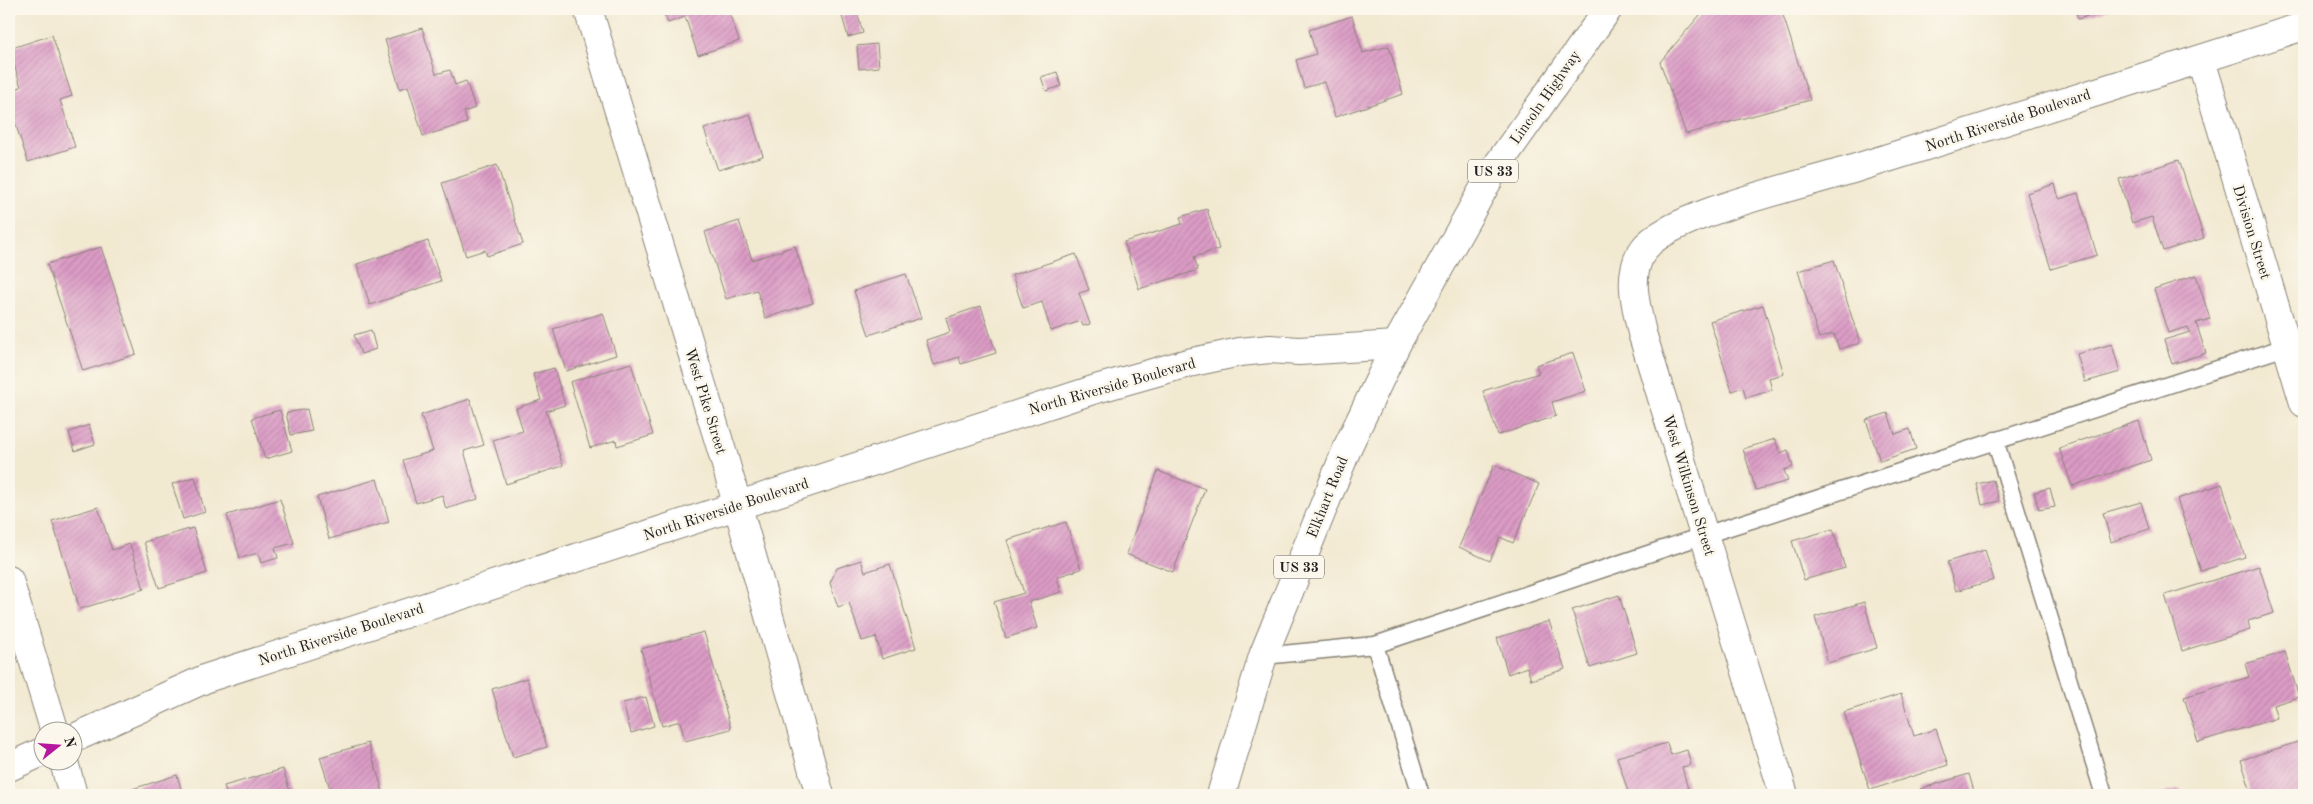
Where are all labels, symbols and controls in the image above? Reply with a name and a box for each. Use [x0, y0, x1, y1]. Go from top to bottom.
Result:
street label: Lincoln Highway [1508, 48, 1584, 148]
street label: North Riverside Boulevard [1924, 88, 2093, 155]
road number: US 33 [1468, 160, 1518, 182]
street label: Division Street [2229, 183, 2272, 281]
street label: West Pike Street [681, 346, 728, 456]
street label: North Riverside Boulevard [1027, 356, 1198, 418]
street label: West Wilkinson Street [1659, 413, 1716, 558]
street label: Elkhart Road [1305, 454, 1352, 541]
street label: North Riverside Boulevard [642, 477, 811, 544]
road number: US 33 [1274, 556, 1324, 578]
street label: North Riverside Boulevard [257, 602, 426, 669]
north arrow [32, 722, 82, 772]
text: N [61, 735, 78, 750]

